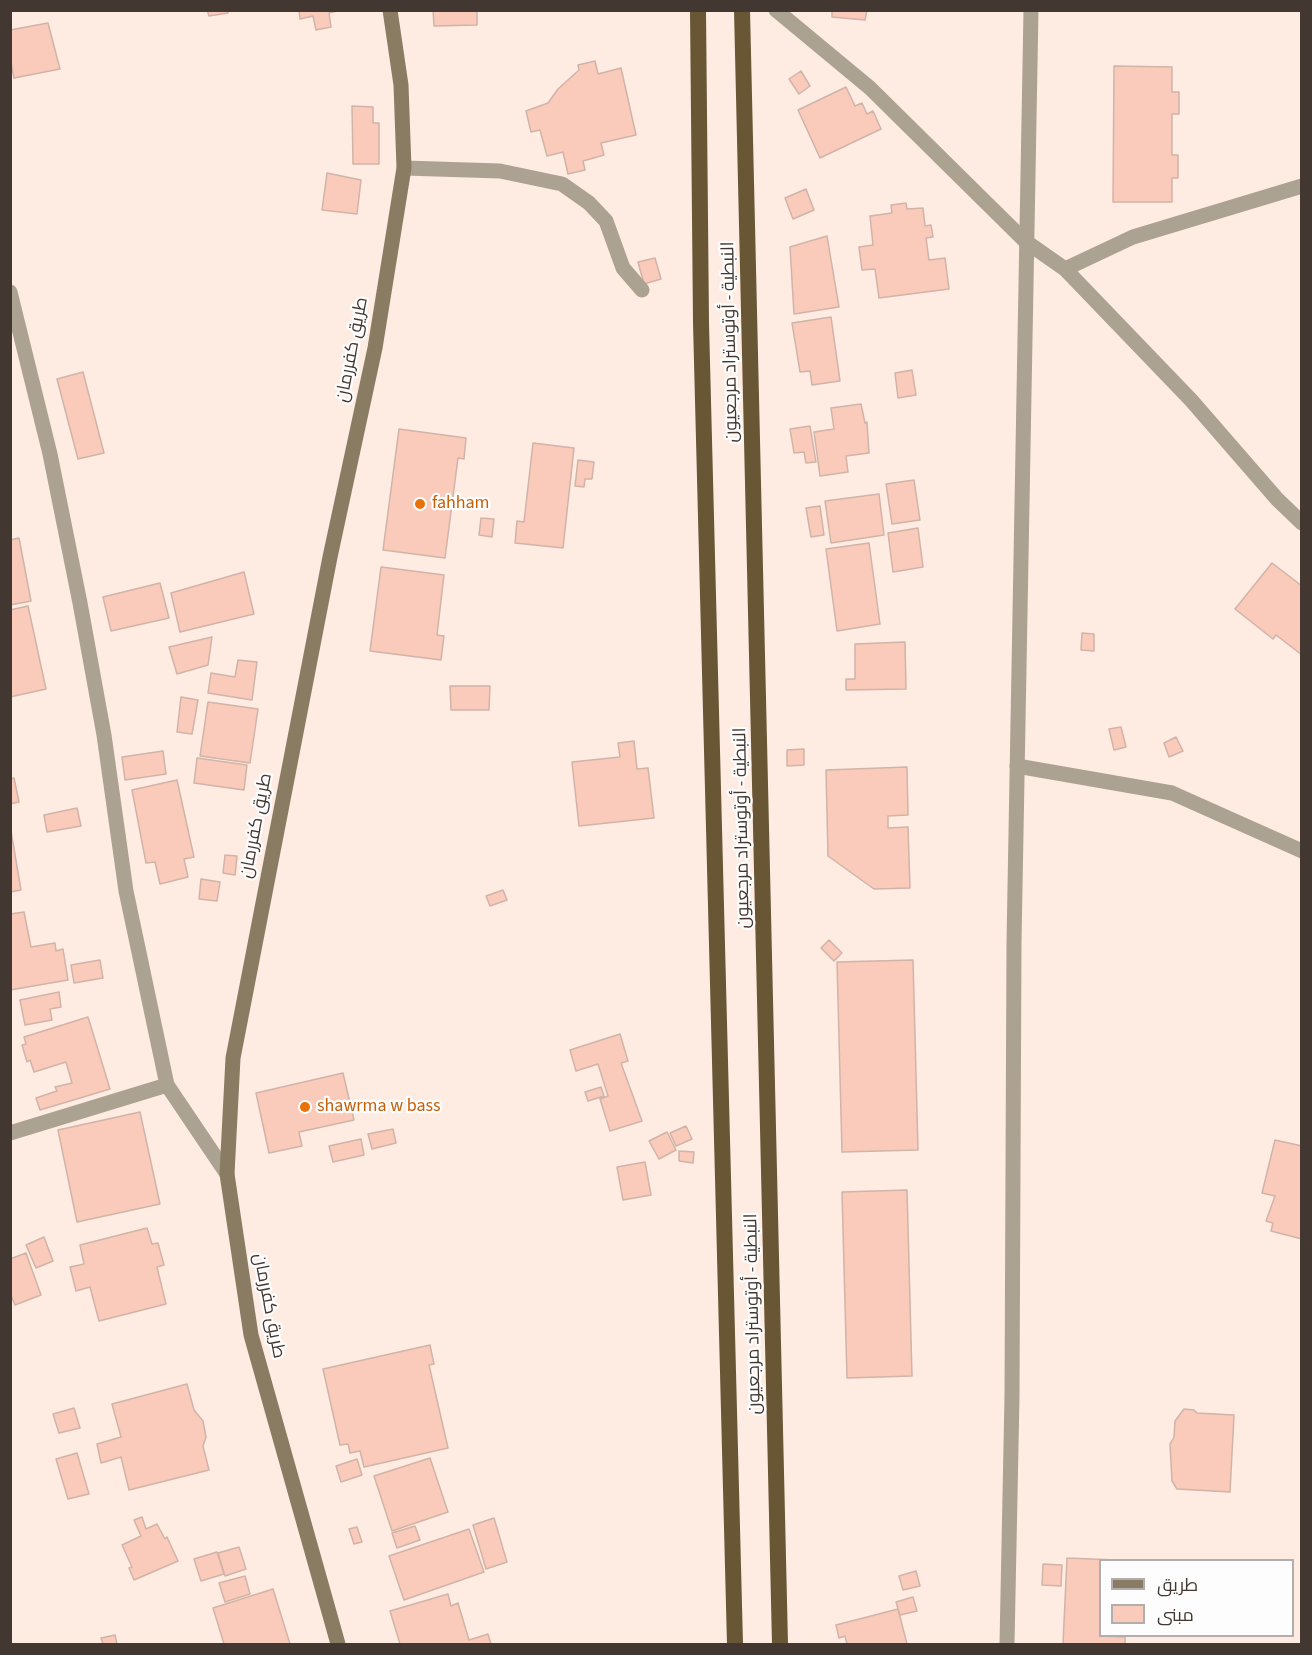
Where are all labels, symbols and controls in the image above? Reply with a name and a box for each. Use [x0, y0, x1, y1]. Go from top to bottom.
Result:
street label: النبطية - أوتوستراد مرجعيون [718, 241, 744, 443]
street label: طريق كفررمان [332, 296, 374, 404]
place label: fahham [432, 493, 490, 515]
marker: fahham [413, 497, 427, 511]
street label: النبطية - أوتوستراد مرجعيون [730, 727, 756, 929]
street label: طريق كفررمان [236, 772, 278, 880]
place label: shawrma w bass [317, 1096, 441, 1118]
marker: shawrma w bass [298, 1100, 312, 1114]
street label: النبطية - أوتوستراد مرجعيون [741, 1213, 767, 1415]
street label: طريق كفررمان [247, 1252, 289, 1360]
legend [1099, 1559, 1294, 1637]
text: طريق [1157, 1573, 1198, 1598]
text: مبنى [1157, 1603, 1194, 1628]

